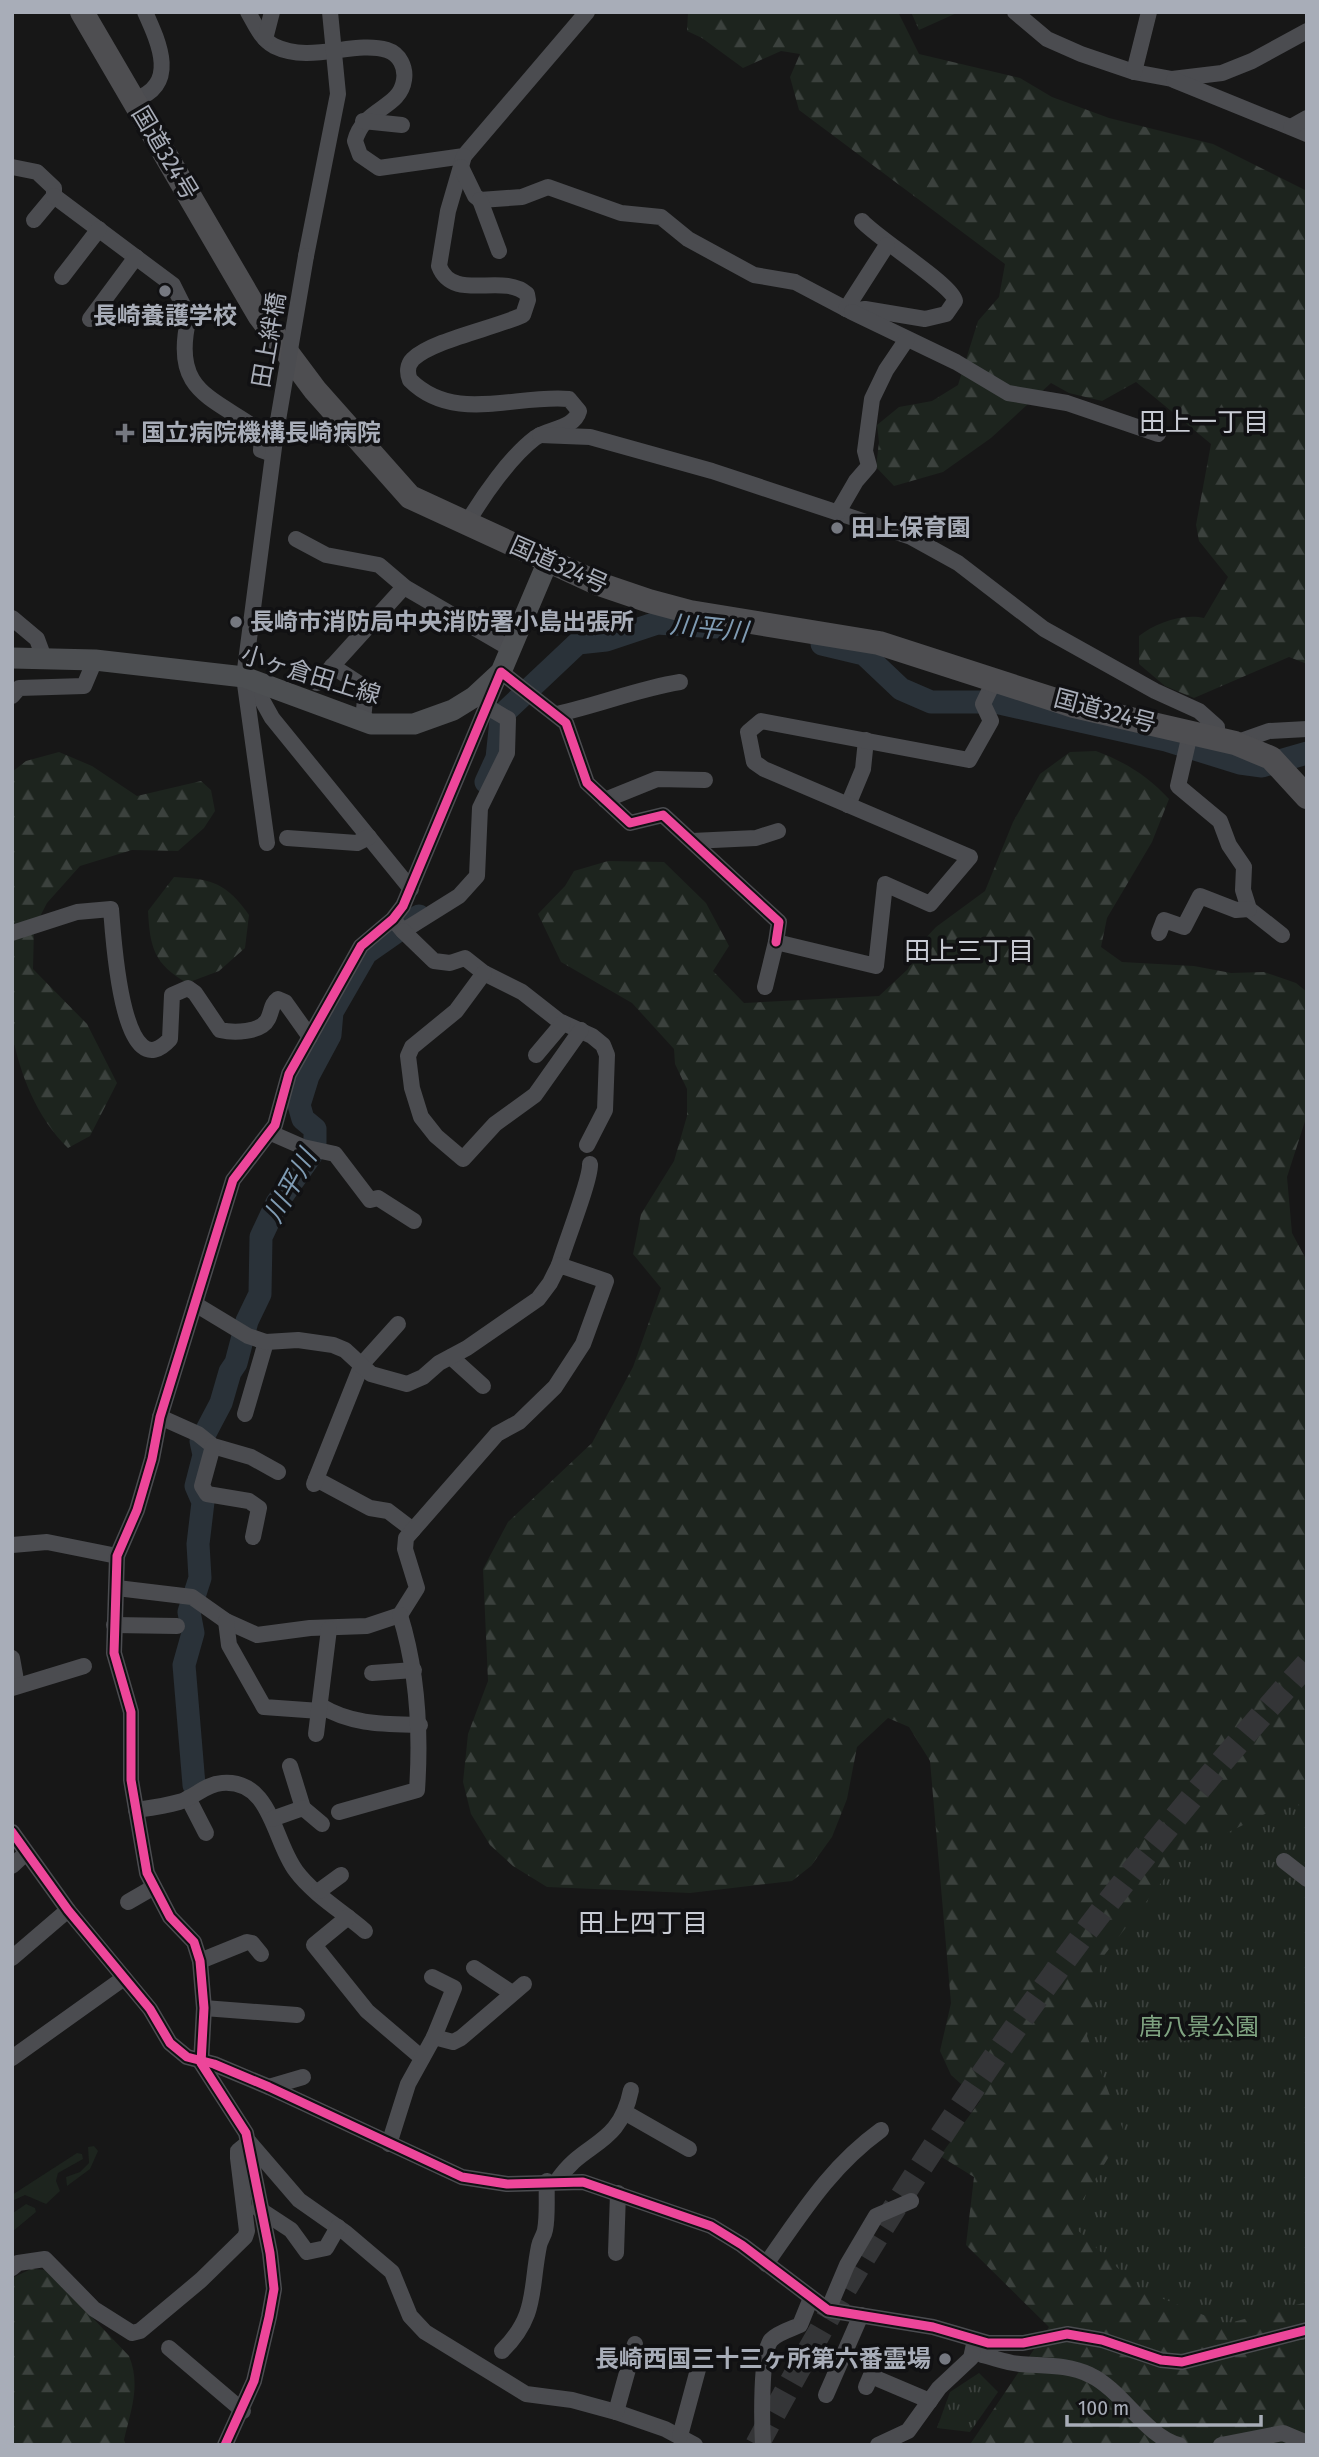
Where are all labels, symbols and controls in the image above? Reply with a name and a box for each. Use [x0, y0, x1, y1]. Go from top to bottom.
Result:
street label: 国道324号 [126, 101, 204, 205]
marker: 長崎養護学校 [157, 283, 173, 299]
street label: 田上絆橋 [247, 290, 291, 390]
place label: 長崎養護学校 [93, 302, 237, 330]
district label: 田上一丁目 [1139, 407, 1269, 438]
place label: 国立病院機構長崎病院 [141, 419, 381, 447]
marker: 国立病院機構長崎病院 [115, 423, 135, 443]
place label: 田上保育園 [851, 514, 971, 542]
marker: 田上保育園 [829, 520, 845, 536]
street label: 国道324号 [506, 531, 612, 599]
place label: 長崎市消防局中央消防署小島出張所 [250, 608, 634, 636]
water label: 川平川 [669, 609, 752, 648]
marker: 長崎市消防局中央消防署小島出張所 [228, 614, 244, 630]
street label: 小ヶ倉田上線 [238, 641, 384, 709]
street label: 国道324号 [1051, 684, 1159, 738]
district label: 田上三丁目 [904, 936, 1034, 967]
water label: 川平川 [258, 1142, 324, 1228]
district label: 田上四丁目 [578, 1908, 708, 1939]
park label: 唐八景公園 [1139, 2013, 1259, 2041]
place label: 長崎西国三十三ヶ所第六番霊場 [595, 2345, 931, 2373]
marker: 長崎西国三十三ヶ所第六番霊場 [937, 2351, 953, 2367]
scale bar [1067, 2384, 1261, 2428]
text: 100 m [1078, 2395, 1129, 2421]

